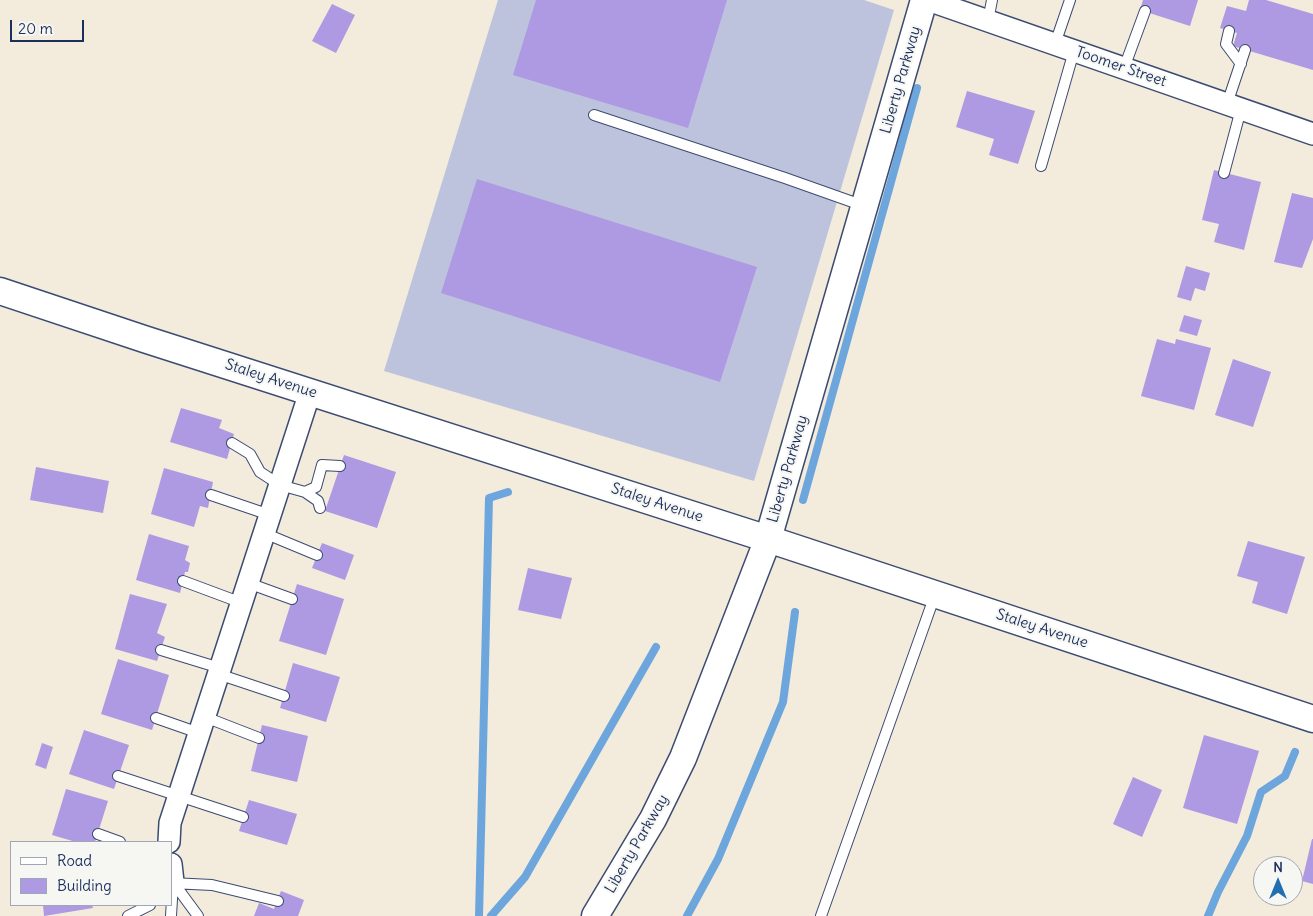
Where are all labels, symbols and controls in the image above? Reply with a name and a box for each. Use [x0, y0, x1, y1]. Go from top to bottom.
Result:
scale bar [12, 10, 86, 42]
text: 20 m [18, 19, 53, 38]
street label: Liberty Parkway [877, 24, 925, 136]
street label: Toomer Street [1073, 43, 1169, 91]
street label: Staley Avenue [223, 356, 319, 402]
street label: Liberty Parkway [764, 413, 812, 525]
street label: Staley Avenue [609, 480, 705, 526]
street label: Staley Avenue [994, 606, 1090, 652]
street label: Liberty Parkway [601, 791, 673, 897]
legend [10, 841, 172, 906]
text: Road [57, 851, 92, 870]
north arrow [1253, 856, 1303, 906]
text: N [1273, 858, 1283, 876]
text: Building [57, 876, 112, 895]

